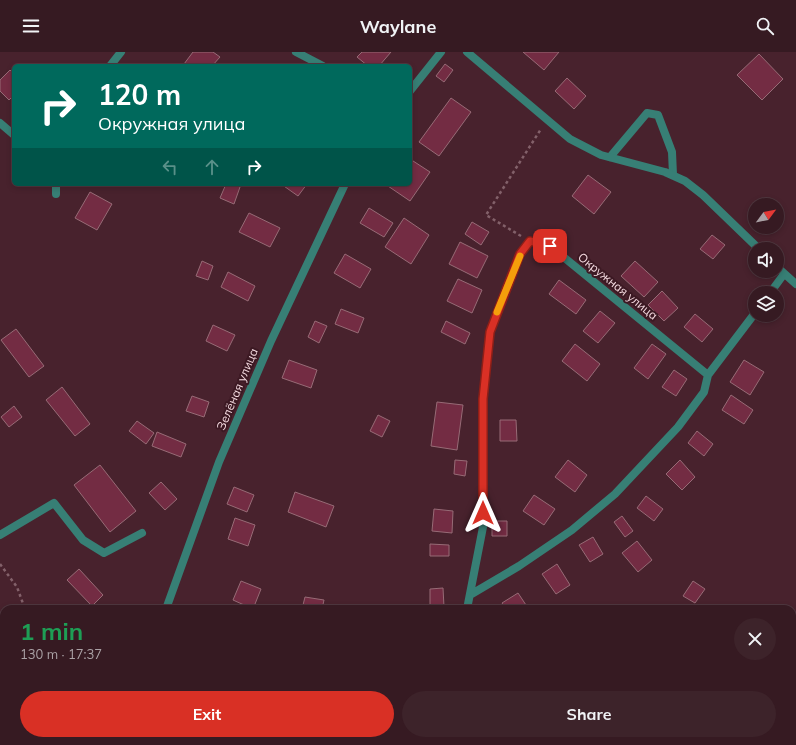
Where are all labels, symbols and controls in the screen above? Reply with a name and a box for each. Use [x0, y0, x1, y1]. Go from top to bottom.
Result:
icon: menu [20, 15, 42, 37]
text: Waylane [360, 15, 436, 38]
icon: search [754, 15, 776, 37]
text: 120 m [98, 77, 181, 112]
icon: right [32, 80, 84, 132]
text: Окружная улица [98, 112, 246, 135]
icon: left [159, 156, 181, 178]
icon: ahead [201, 156, 223, 178]
icon: right [243, 156, 265, 178]
north arrow [748, 198, 784, 234]
map controls [748, 198, 784, 322]
pin [533, 229, 567, 263]
icon: arrive [539, 235, 561, 257]
button: sound [748, 242, 784, 278]
street label: Окружная улица [575, 249, 661, 323]
button: layers [748, 286, 784, 322]
street label: Зелёная улица [213, 346, 261, 432]
position arrow [462, 492, 504, 534]
text: 1 min [20, 616, 83, 646]
button: close [734, 618, 776, 660]
text: 130 m · 17:37 [20, 646, 102, 662]
button: Exit [20, 691, 394, 737]
button: Share [402, 691, 776, 737]

